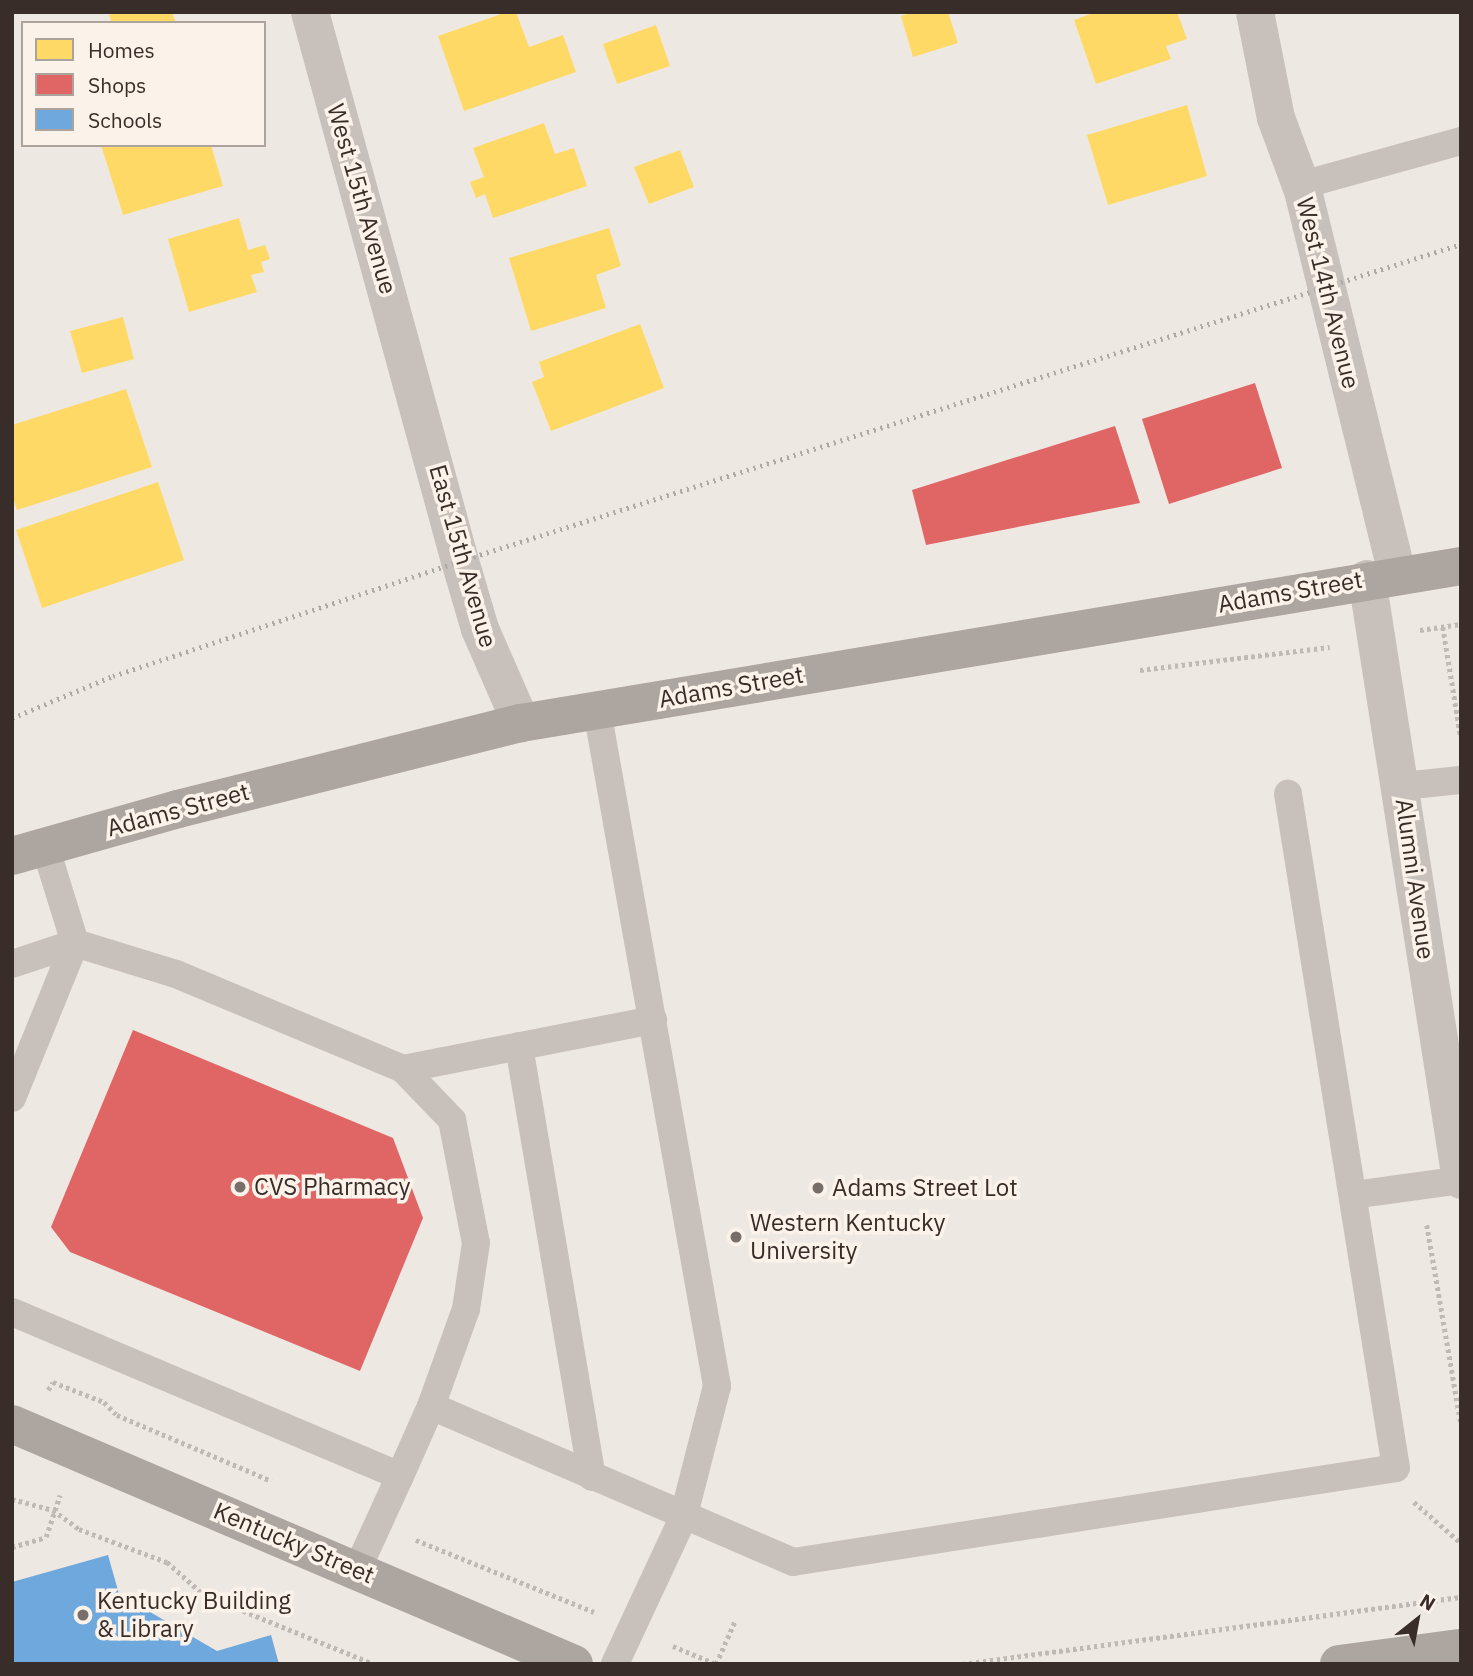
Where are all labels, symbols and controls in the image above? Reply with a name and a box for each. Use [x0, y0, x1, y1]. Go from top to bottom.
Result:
legend [21, 21, 266, 147]
text: Homes [88, 36, 155, 64]
text: Shops [88, 71, 146, 99]
street label: West 15th Avenue [321, 101, 403, 297]
text: Schools [88, 106, 162, 134]
street label: West 14th Avenue [1290, 194, 1366, 392]
street label: East 15th Avenue [423, 461, 503, 651]
street label: Adams Street [1215, 565, 1365, 619]
street label: Adams Street [656, 660, 806, 714]
street label: Adams Street [104, 777, 252, 843]
street label: Alumni Avenue [1389, 797, 1441, 961]
place label: CVS Pharmacy [254, 1173, 411, 1201]
place label: Adams Street Lot [832, 1174, 1018, 1202]
marker: CVS Pharmacy [232, 1179, 248, 1195]
marker: Adams Street Lot [810, 1180, 826, 1196]
place label: Western Kentucky University [750, 1209, 946, 1265]
marker: Western Kentucky University [728, 1229, 744, 1245]
street label: Kentucky Street [209, 1496, 379, 1590]
north arrow [1382, 1585, 1452, 1655]
place label: Kentucky Building & Library [97, 1587, 291, 1643]
text: N [1416, 1588, 1440, 1616]
marker: Kentucky Building & Library [75, 1607, 91, 1623]

